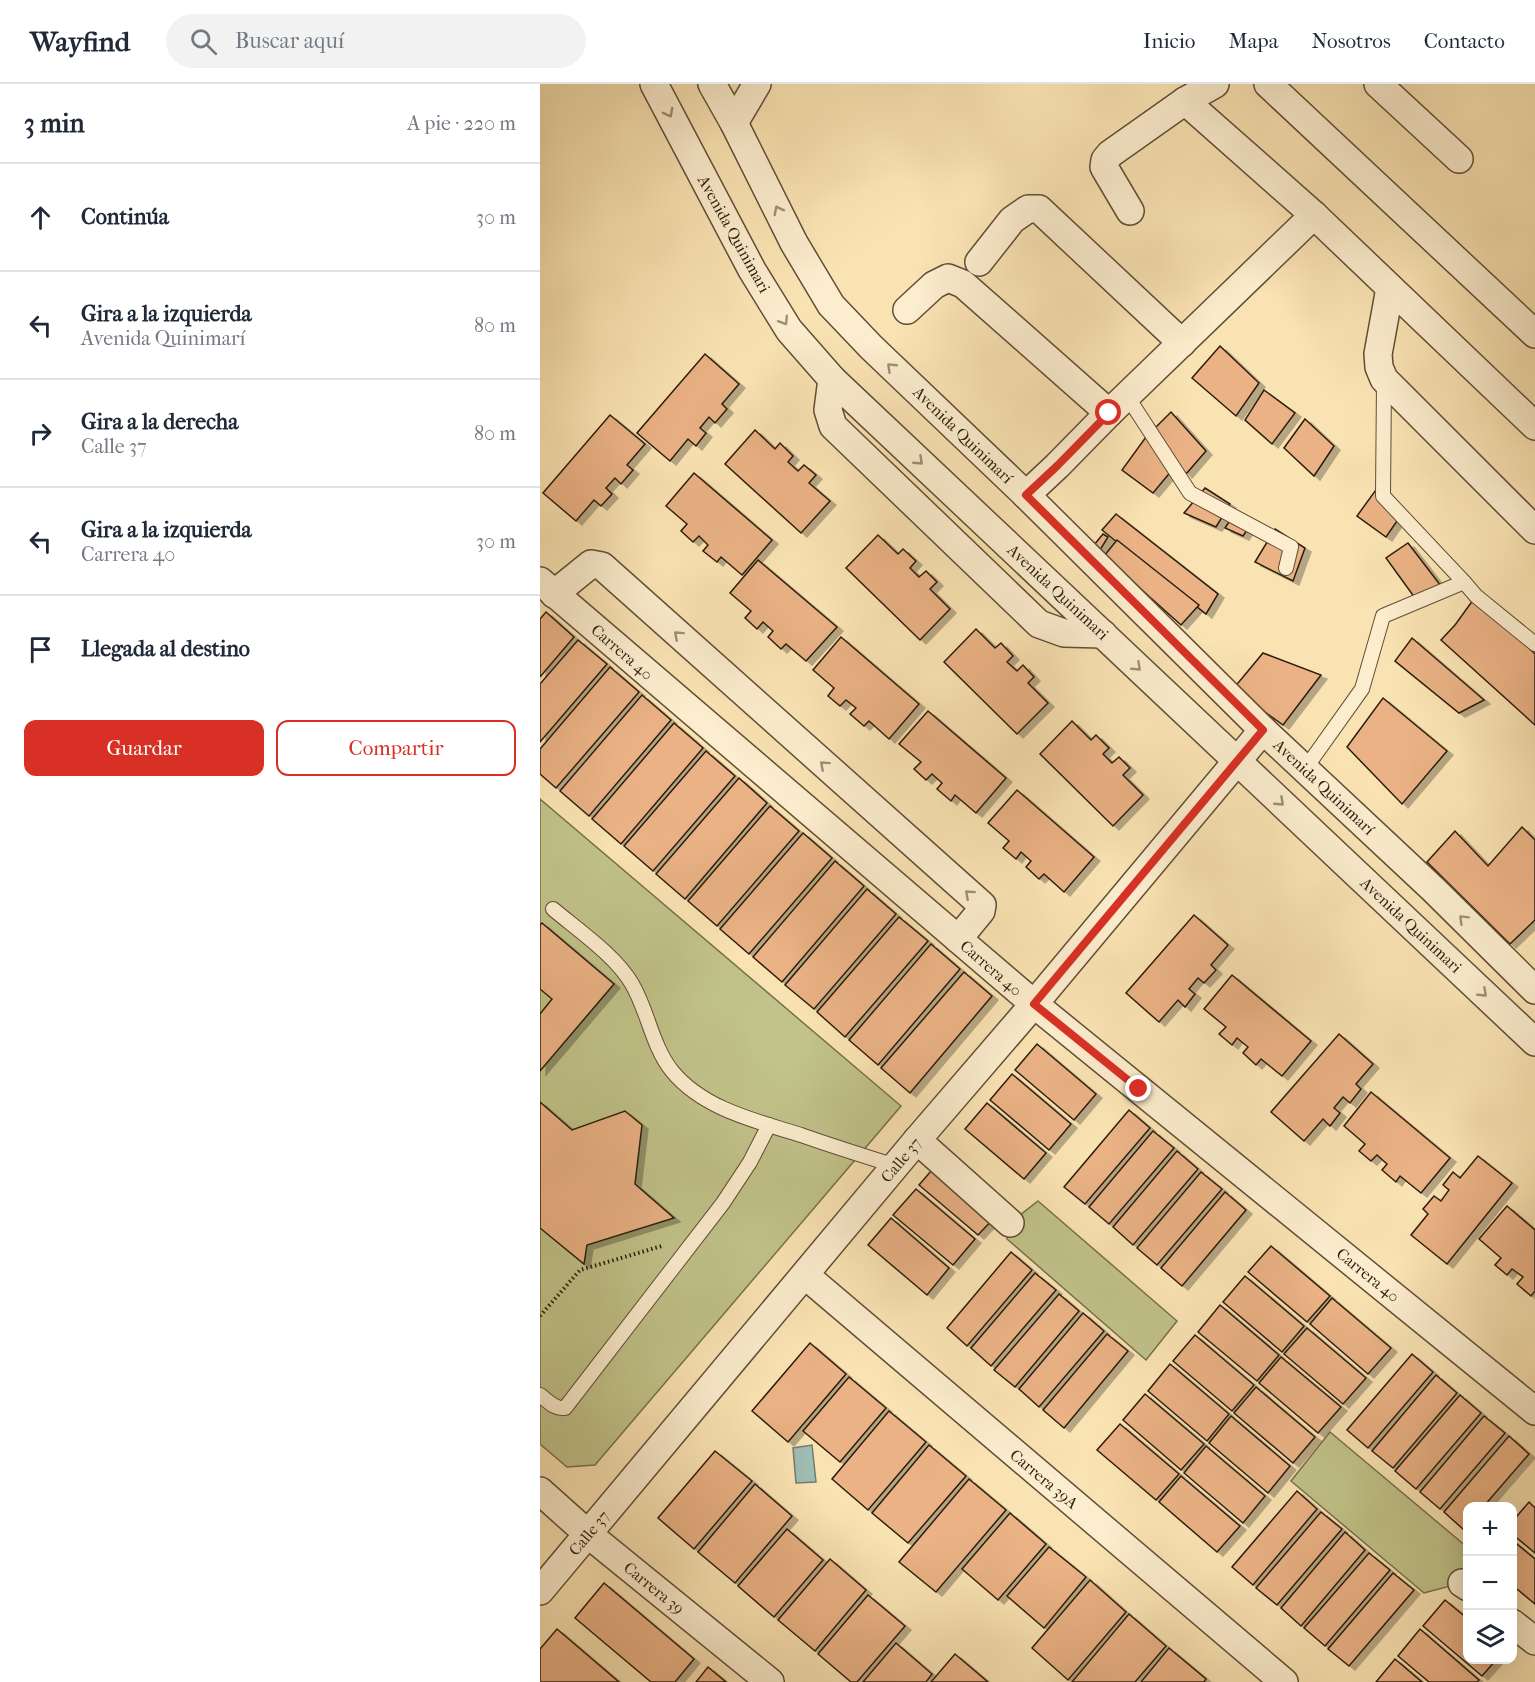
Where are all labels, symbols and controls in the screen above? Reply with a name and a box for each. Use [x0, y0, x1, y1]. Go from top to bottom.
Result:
search box [166, 14, 586, 68]
text: Wayfind [30, 25, 130, 58]
icon: search [187, 25, 220, 58]
text: Buscar aquí [235, 28, 344, 54]
text: Inicio [1143, 29, 1195, 53]
text: Mapa [1228, 29, 1278, 53]
text: Nosotros [1311, 29, 1391, 53]
text: Contacto [1424, 29, 1505, 53]
one-way arrow [662, 107, 673, 117]
text: 3 min [24, 108, 85, 139]
text: A pie · 220 m [407, 112, 516, 135]
street label: Avenida Quinimari [693, 171, 774, 296]
icon: ahead [24, 201, 57, 234]
text: Continúa [81, 204, 169, 230]
text: 30 m [476, 206, 516, 229]
one-way arrow [773, 206, 785, 217]
text: Gira a la izquierda [81, 301, 252, 327]
icon: left [24, 309, 57, 342]
text: 80 m [474, 314, 516, 337]
one-way arrow [776, 315, 787, 326]
text: Avenida Quinimarí [81, 327, 245, 350]
one-way arrow [887, 363, 898, 374]
street label: Avenida Quinimarí [908, 382, 1017, 488]
route start [1095, 399, 1121, 425]
text: Gira a la derecha [81, 409, 238, 435]
icon: right [24, 417, 57, 450]
text: 80 m [474, 422, 516, 445]
text: Calle 37 [81, 435, 147, 458]
one-way arrow [912, 454, 923, 465]
text: Gira a la izquierda [81, 517, 252, 543]
icon: left [24, 525, 57, 558]
text: 30 m [476, 530, 516, 553]
street label: Avenida Quinimari [1003, 540, 1113, 644]
text: Carrera 40 [81, 543, 175, 566]
street label: Carrera 40 [587, 620, 657, 684]
one-way arrow [675, 631, 685, 642]
icon: arrive [24, 633, 57, 666]
text: Llegada al destino [81, 636, 250, 662]
one-way arrow [1131, 660, 1141, 671]
button: Guardar [24, 720, 264, 776]
button: Compartir [276, 720, 516, 776]
street label: Avenida Quinimarí [1269, 735, 1379, 839]
one-way arrow [820, 761, 831, 772]
one-way arrow [1273, 794, 1284, 805]
street label: Avenida Quinimari [1356, 873, 1466, 977]
one-way arrow [965, 890, 976, 901]
one-way arrow [1460, 916, 1471, 927]
street label: Carrera 40 [956, 936, 1026, 1000]
one-way arrow [1476, 986, 1486, 997]
route end [1125, 1075, 1151, 1101]
street label: Calle 37 [877, 1134, 925, 1186]
street label: Carrera 40 [1333, 1244, 1403, 1306]
street label: Carrera 39A [1006, 1445, 1082, 1513]
map controls [1463, 1502, 1517, 1664]
button: + [1463, 1502, 1517, 1556]
street label: Calle 37 [565, 1507, 613, 1559]
button: − [1463, 1556, 1517, 1610]
street label: Carrera 39 [620, 1558, 688, 1618]
button: layers [1463, 1610, 1517, 1664]

